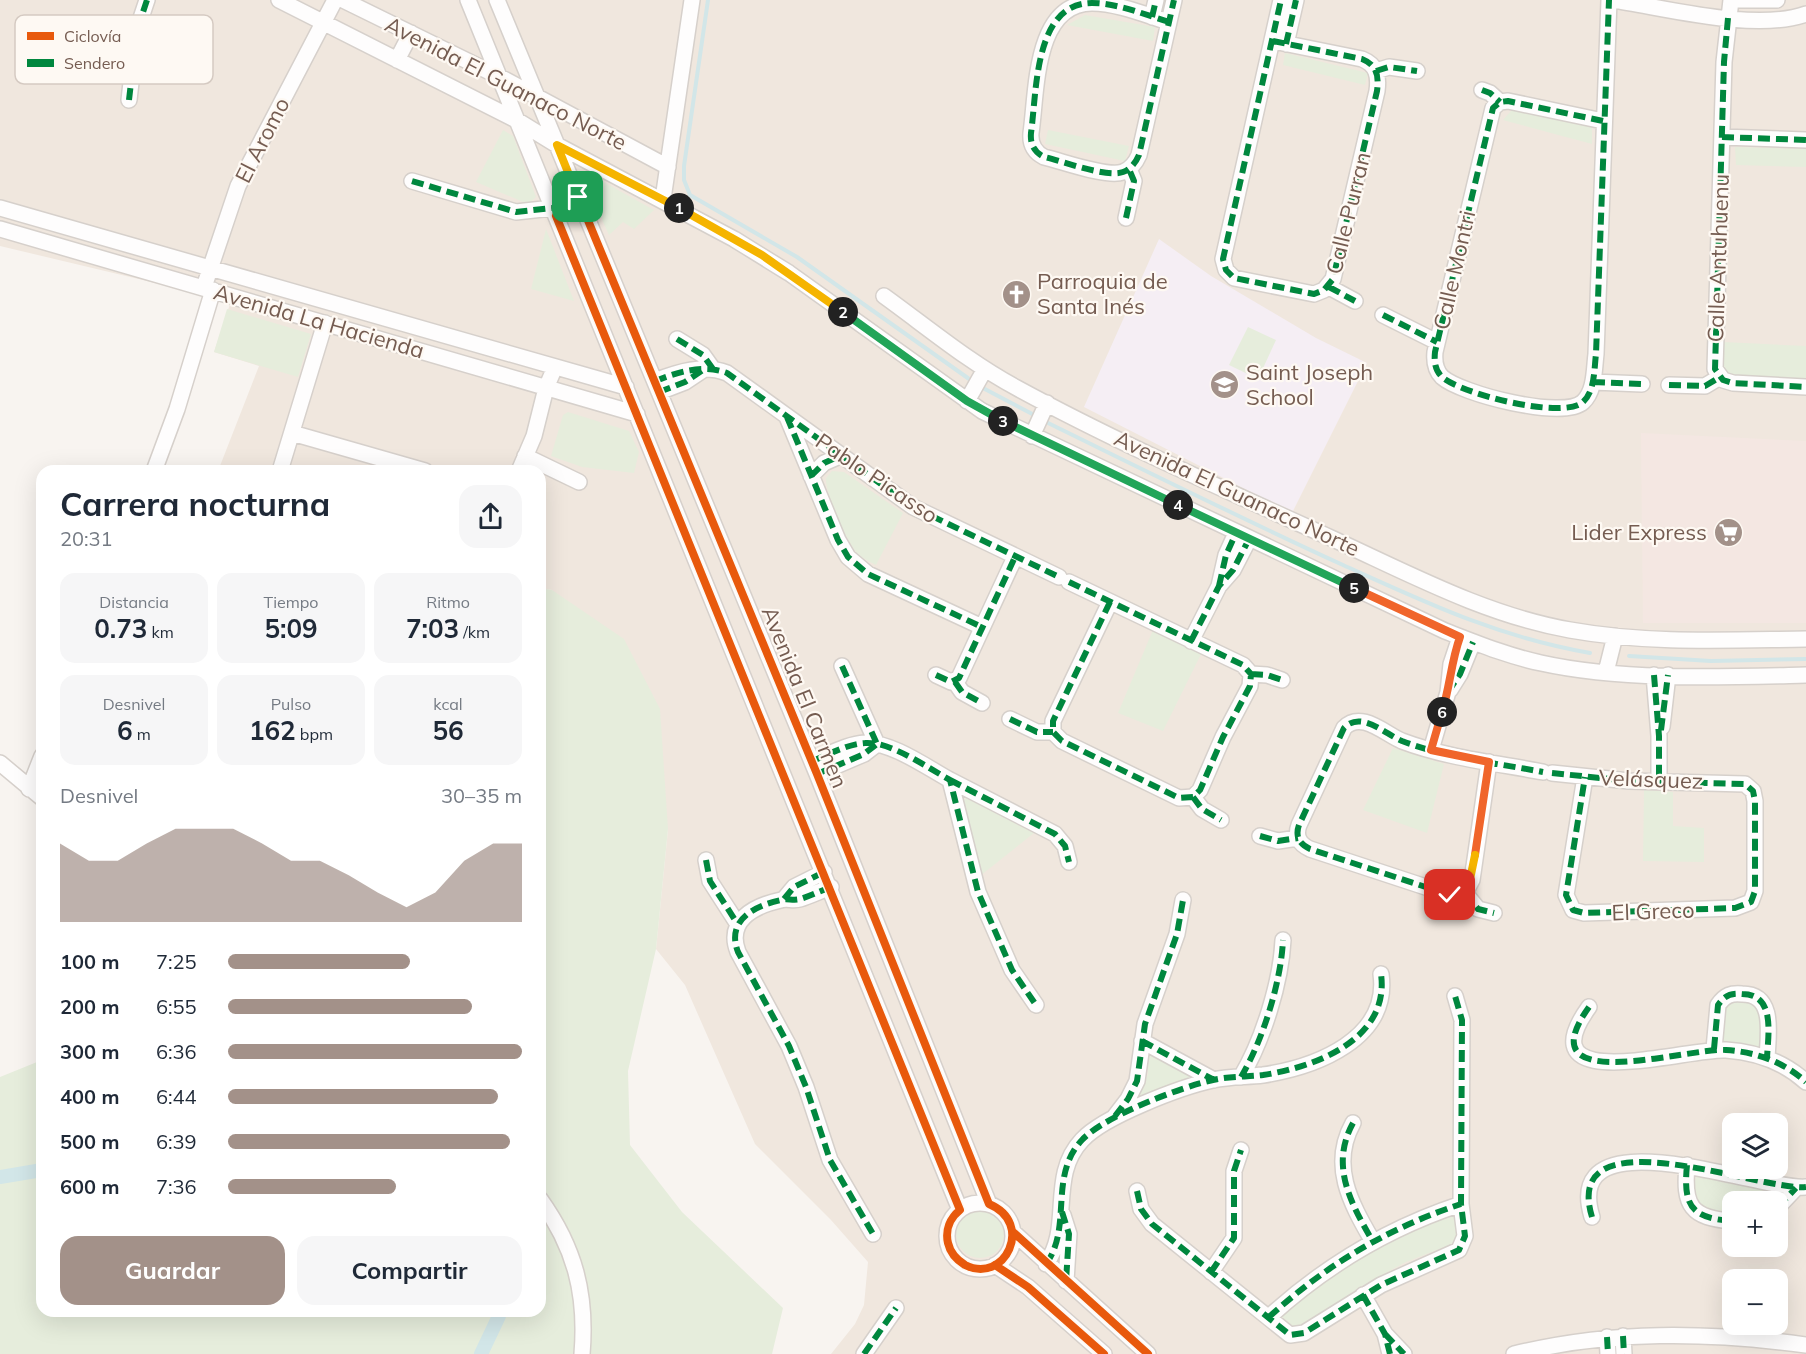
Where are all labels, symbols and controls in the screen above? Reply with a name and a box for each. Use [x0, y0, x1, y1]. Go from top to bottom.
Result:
street label: Avenida El Guanaco Norte [380, 10, 632, 156]
legend [15, 15, 213, 84]
text: Ciclovía [64, 26, 121, 46]
text: Sendero [64, 53, 125, 73]
street label: El Aromo [229, 92, 295, 188]
street label: Calle Purran [1319, 149, 1377, 277]
pin [552, 171, 603, 222]
street label: Calle Antuhuenu [1701, 173, 1735, 343]
icon: arrive [561, 180, 594, 213]
pin: 1 [664, 193, 694, 223]
text: 1 [674, 198, 684, 218]
street label: Calle Montri [1427, 208, 1481, 332]
place label: Parroquia de Santa Inés [1037, 267, 1168, 320]
street label: Avenida La Hacienda [210, 278, 428, 364]
church icon: Parroquia de Santa Inés [1000, 278, 1032, 310]
pin: 2 [828, 297, 858, 327]
text: 2 [838, 302, 848, 322]
place label: Saint Joseph School [1246, 358, 1373, 411]
school or university icon: Saint Joseph School [1209, 369, 1241, 401]
pin: 3 [988, 406, 1018, 436]
text: 3 [998, 411, 1008, 431]
street label: Avenida El Guanaco Norte [1110, 424, 1364, 562]
street label: Pablo Picasso [810, 427, 944, 529]
text: Carrera nocturna [60, 483, 330, 524]
button: share [459, 485, 522, 548]
pin: 4 [1163, 490, 1193, 520]
text: 4 [1173, 495, 1183, 515]
supermarket icon: Lider Express [1712, 516, 1744, 548]
place label: Lider Express [1571, 518, 1707, 546]
text: 20:31 [60, 526, 113, 551]
pin: 5 [1339, 573, 1369, 603]
text: 5 [1349, 578, 1359, 598]
text: Distancia [99, 592, 169, 612]
text: Tiempo [264, 592, 318, 612]
text: Ritmo [426, 592, 470, 612]
street label: Avenida El Carmen [756, 602, 854, 792]
text: 0.73 [94, 612, 147, 645]
text: 5:09 [264, 612, 318, 645]
text: 7:03 [406, 612, 459, 645]
text: km [147, 622, 174, 642]
text: /km [459, 622, 490, 642]
text: Desnivel [103, 694, 165, 714]
text: Pulso [271, 694, 311, 714]
text: kcal [433, 694, 463, 714]
pin: 6 [1427, 697, 1457, 727]
text: 6 [1437, 702, 1447, 722]
text: 6 [117, 714, 133, 747]
text: 162 [249, 714, 296, 747]
text: 56 [432, 714, 464, 747]
text: m [133, 724, 151, 744]
text: bpm [296, 724, 333, 744]
street label: Velásquez [1598, 763, 1704, 795]
text: Desnivel [60, 783, 138, 808]
text: 30–35 m [441, 783, 522, 808]
pin [1424, 869, 1475, 920]
icon: check [1433, 878, 1466, 911]
street label: El Greco [1611, 896, 1695, 926]
text: 100 m [60, 949, 119, 974]
text: 7:25 [156, 949, 197, 974]
text: 200 m [60, 994, 119, 1019]
text: 6:55 [156, 994, 197, 1019]
text: 300 m [60, 1039, 119, 1064]
text: 6:36 [156, 1039, 197, 1064]
text: 400 m [60, 1084, 119, 1109]
text: 6:44 [156, 1084, 197, 1109]
map controls [1722, 1113, 1788, 1335]
button: layers [1722, 1113, 1788, 1179]
text: 500 m [60, 1129, 119, 1154]
text: 6:39 [156, 1129, 197, 1154]
text: 600 m [60, 1174, 119, 1199]
text: 7:36 [156, 1174, 197, 1199]
button: + [1722, 1191, 1788, 1257]
button: Guardar [60, 1236, 285, 1305]
button: Compartir [297, 1236, 522, 1305]
button: − [1722, 1269, 1788, 1335]

